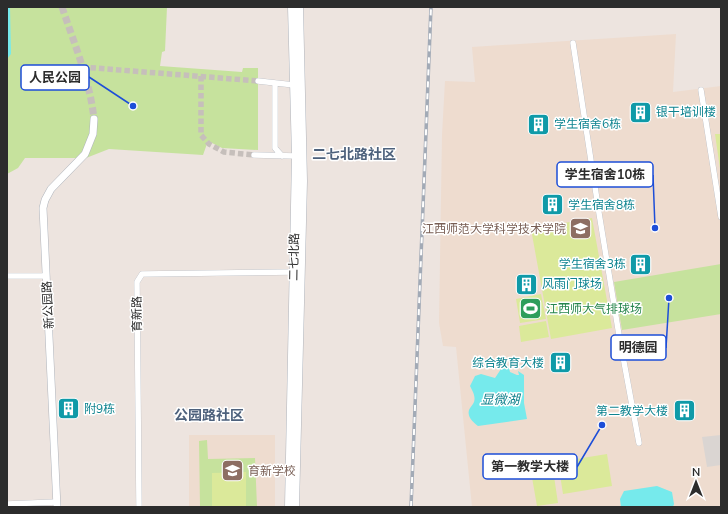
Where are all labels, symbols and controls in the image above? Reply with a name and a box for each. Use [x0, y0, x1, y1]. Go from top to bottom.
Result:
callout: 人民公园 [21, 65, 89, 90]
text: 人民公园 [29, 69, 81, 87]
building icon: 银干培训楼 [627, 99, 653, 125]
place label: 银干培训楼 [656, 104, 716, 120]
building icon: 学生宿舍6栋 [526, 111, 552, 137]
place label: 学生宿舍6栋 [554, 116, 621, 132]
district label: 二七北路社区 [312, 145, 396, 164]
callout: 学生宿舍10栋 [557, 162, 653, 187]
text: 学生宿舍10栋 [565, 166, 645, 184]
building icon: 学生宿舍8栋 [539, 192, 565, 218]
place label: 学生宿舍8栋 [568, 197, 635, 213]
school or university icon: 江西师范大学科学技术学院 [568, 216, 594, 242]
place label: 江西师范大学科学技术学院 [422, 221, 566, 237]
street label: 二七北路 [286, 233, 302, 281]
building icon: 学生宿舍3栋 [628, 251, 654, 277]
place label: 学生宿舍3栋 [559, 256, 626, 272]
building icon: 风雨门球场 [514, 271, 540, 297]
place label: 风雨门球场 [542, 276, 602, 292]
street label: 新公园路 [39, 281, 57, 329]
street label: 育新路 [129, 296, 145, 332]
sports icon: 江西师大气排球场 [518, 296, 544, 322]
place label: 江西师大气排球场 [546, 301, 642, 317]
callout: 明德园 [611, 335, 666, 360]
text: 明德园 [618, 339, 658, 357]
building icon: 综合教育大楼 [547, 350, 573, 376]
place label: 综合教育大楼 [472, 355, 544, 371]
water label: 显微湖 [480, 391, 521, 409]
building icon: 附9栋 [55, 396, 81, 422]
building icon: 第二教学大楼 [671, 398, 697, 424]
place label: 附9栋 [84, 401, 115, 417]
place label: 第二教学大楼 [596, 403, 668, 419]
district label: 公园路社区 [174, 406, 244, 425]
callout: 第一教学大楼 [483, 454, 577, 479]
school or university icon: 育新学校 [219, 458, 245, 484]
text: 第一教学大楼 [491, 458, 569, 476]
north arrow [676, 462, 716, 502]
place label: 育新学校 [248, 463, 296, 479]
text: N [692, 465, 700, 480]

